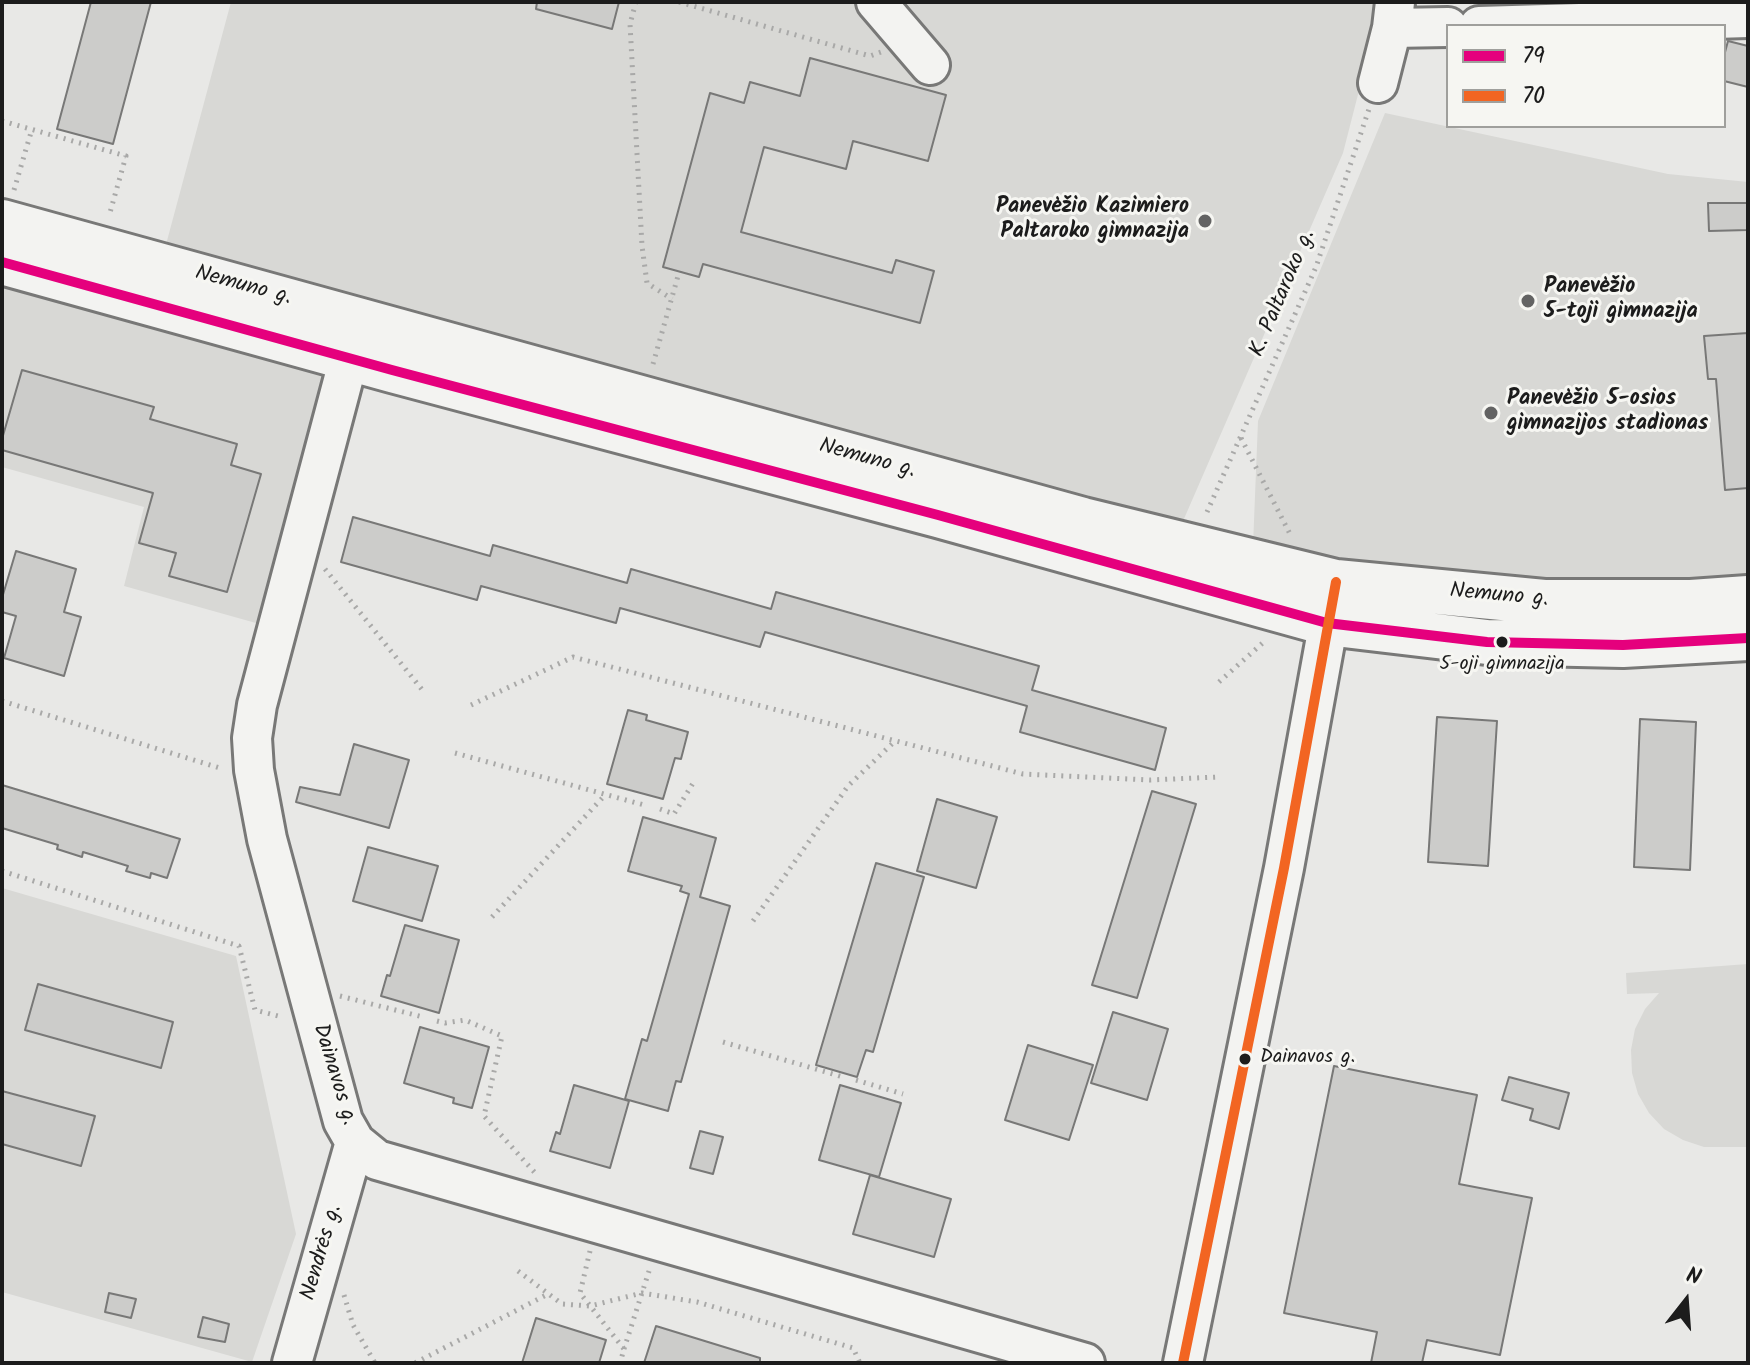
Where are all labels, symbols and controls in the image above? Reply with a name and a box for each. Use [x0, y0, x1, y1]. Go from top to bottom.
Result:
legend [1446, 24, 1726, 128]
text: 79 [1522, 37, 1545, 76]
text: 70 [1522, 77, 1545, 116]
place label: Panevėžio Kazimiero Paltaroko gimnazija [996, 195, 1189, 246]
marker: Panevėžio Kazimiero Paltaroko gimnazija [1196, 212, 1214, 230]
street label: K. Paltaroko g. [1245, 226, 1323, 362]
street label: Nemuno g. [192, 261, 294, 313]
place label: Panevėžio 5-toji gimnazija [1544, 275, 1698, 326]
marker: Panevėžio 5-toji gimnazija [1519, 292, 1537, 310]
place label: Panevėžio 5-osios gimnazijos stadionas [1507, 387, 1708, 438]
marker: Panevėžio 5-osios gimnazijos stadionas [1482, 404, 1500, 422]
street label: Nemuno g. [816, 434, 918, 486]
street label: Nemuno g. [1449, 580, 1549, 614]
marker: 5-oji gimnazija [1494, 634, 1510, 650]
place label: 5-oji gimnazija [1439, 654, 1565, 678]
street label: Dainavos g. [305, 1021, 361, 1129]
place label: Dainavos g. [1260, 1047, 1355, 1071]
marker: Dainavos g. [1237, 1051, 1253, 1067]
street label: Nendrės g. [297, 1202, 349, 1304]
text: N [1681, 1259, 1705, 1296]
north arrow [1646, 1261, 1726, 1341]

